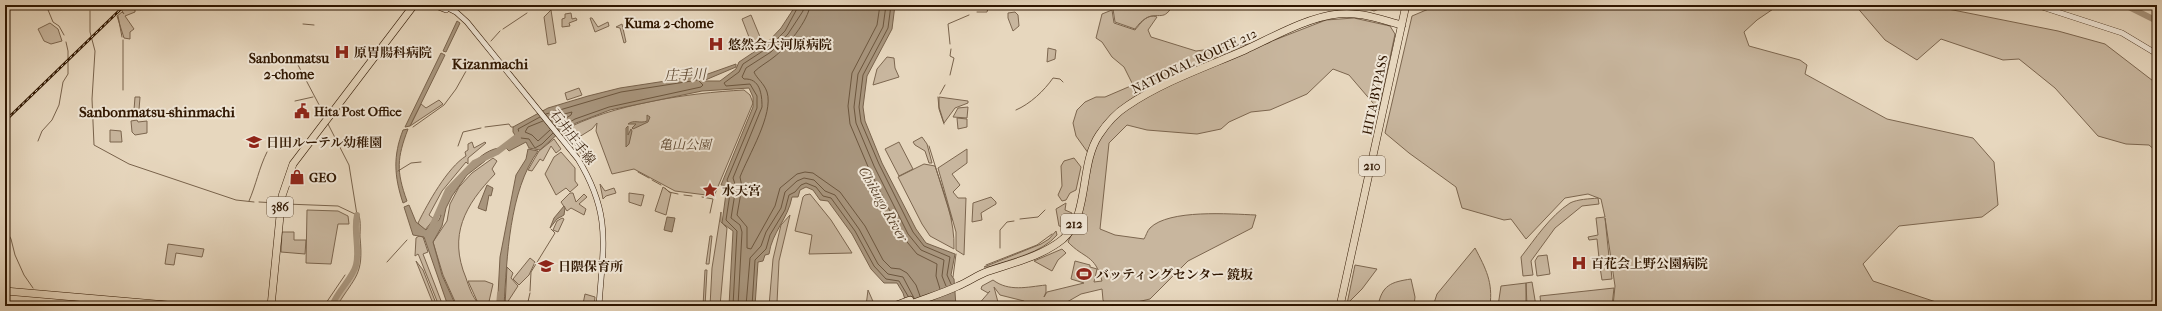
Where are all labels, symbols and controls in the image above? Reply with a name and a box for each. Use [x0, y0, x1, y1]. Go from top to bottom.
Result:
district label: Kuma 2-chome [624, 15, 714, 32]
street label: NATIONAL ROUTE 212 [1129, 25, 1259, 97]
hospital icon: 悠然会大河原病院 [707, 35, 725, 53]
place label: 悠然会大河原病院 [728, 37, 832, 52]
hospital icon: 原胃腸科病院 [333, 43, 351, 61]
place label: 原胃腸科病院 [354, 45, 432, 60]
district label: Sanbonmatsu 2-chome [249, 50, 329, 83]
street label: HITA BYPASS [1359, 53, 1391, 136]
district label: Kizanmachi [452, 55, 529, 73]
water label: 庄手川 [664, 66, 708, 84]
public building icon: Hita Post Office [293, 102, 311, 120]
district label: Sanbonmatsu-shinmachi [79, 103, 236, 121]
place label: Hita Post Office [314, 104, 402, 119]
street label: 石井庄手線 [547, 107, 599, 167]
school or university icon: 日田ルーテル幼稚園 [245, 133, 263, 151]
place label: 日田ルーテル幼稚園 [266, 135, 382, 150]
park label: 亀山公園 [659, 137, 713, 152]
road number: 210 [1359, 156, 1385, 176]
water label: Chikugo River [855, 164, 912, 246]
shop icon: GEO [288, 168, 306, 186]
place label: GEO [309, 170, 336, 185]
place icon: 水天宮 [701, 181, 719, 199]
place label: 水天宮 [722, 183, 761, 198]
road number: 386 [267, 197, 293, 217]
road number: 212 [1061, 214, 1087, 234]
hospital icon: 百花会上野公園病院 [1570, 254, 1588, 272]
place label: 百花会上野公園病院 [1591, 256, 1708, 271]
school or university icon: 日隈保育所 [537, 257, 555, 275]
place label: 日隈保育所 [558, 259, 623, 274]
sports icon: バッティングセンター 鏡坂 [1075, 265, 1093, 283]
place label: バッティングセンター 鏡坂 [1096, 267, 1253, 282]

